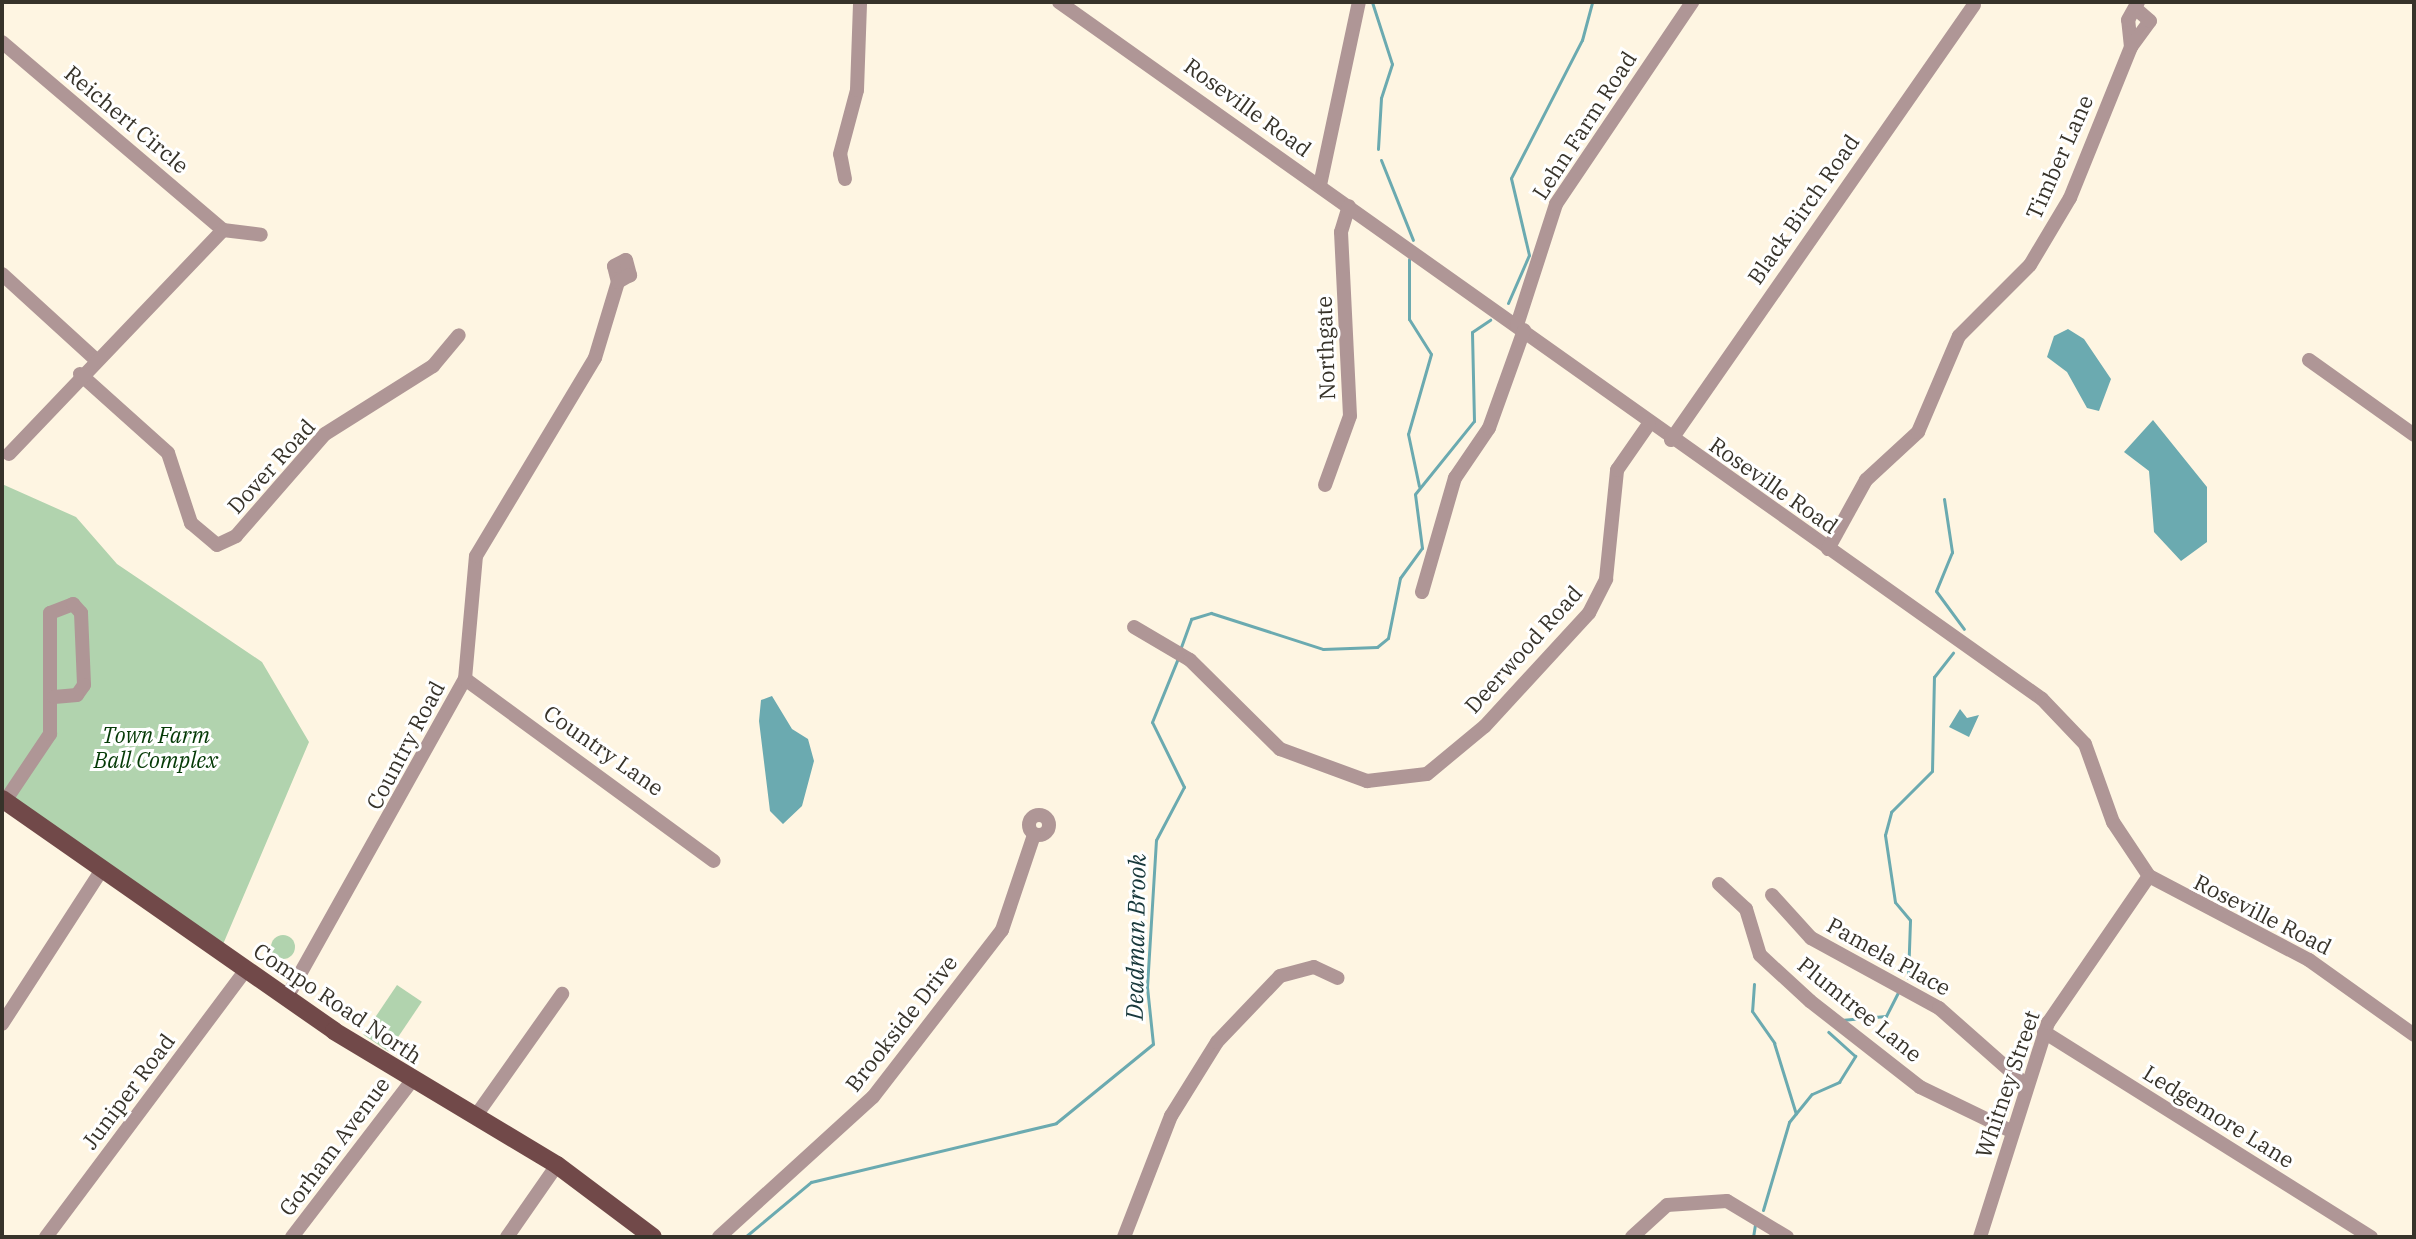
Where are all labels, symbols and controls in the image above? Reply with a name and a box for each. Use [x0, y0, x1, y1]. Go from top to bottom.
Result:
street label: Lehn Farm Road [1526, 46, 1642, 204]
street label: Roseville Road [1179, 52, 1317, 162]
street label: Reichert Circle [60, 60, 194, 178]
street label: Timber Lane [2020, 91, 2098, 223]
street label: Black Birch Road [1742, 129, 1864, 289]
street label: Northgate [1310, 296, 1340, 400]
street label: Dover Road [222, 413, 320, 519]
street label: Roseville Road [1705, 431, 1843, 539]
street label: Deerwood Road [1459, 580, 1587, 718]
street label: Country Road [360, 676, 450, 814]
street label: Country Lane [539, 699, 669, 801]
park label: Town Farm Ball Complex [94, 721, 218, 772]
water label: Deadman Brook [1120, 854, 1152, 1020]
street label: Roseville Road [2190, 868, 2336, 960]
street label: Pamela Place [1823, 911, 1955, 1001]
street label: Compo Road North [249, 937, 427, 1069]
street label: Brookside Drive [840, 950, 962, 1096]
street label: Plumtree Lane [1793, 951, 1927, 1067]
street label: Whitney Street [1969, 1007, 2045, 1161]
street label: Juniper Road [76, 1028, 180, 1154]
street label: Ledgemore Lane [2139, 1059, 2299, 1173]
street label: Gorham Avenue [273, 1071, 395, 1221]

